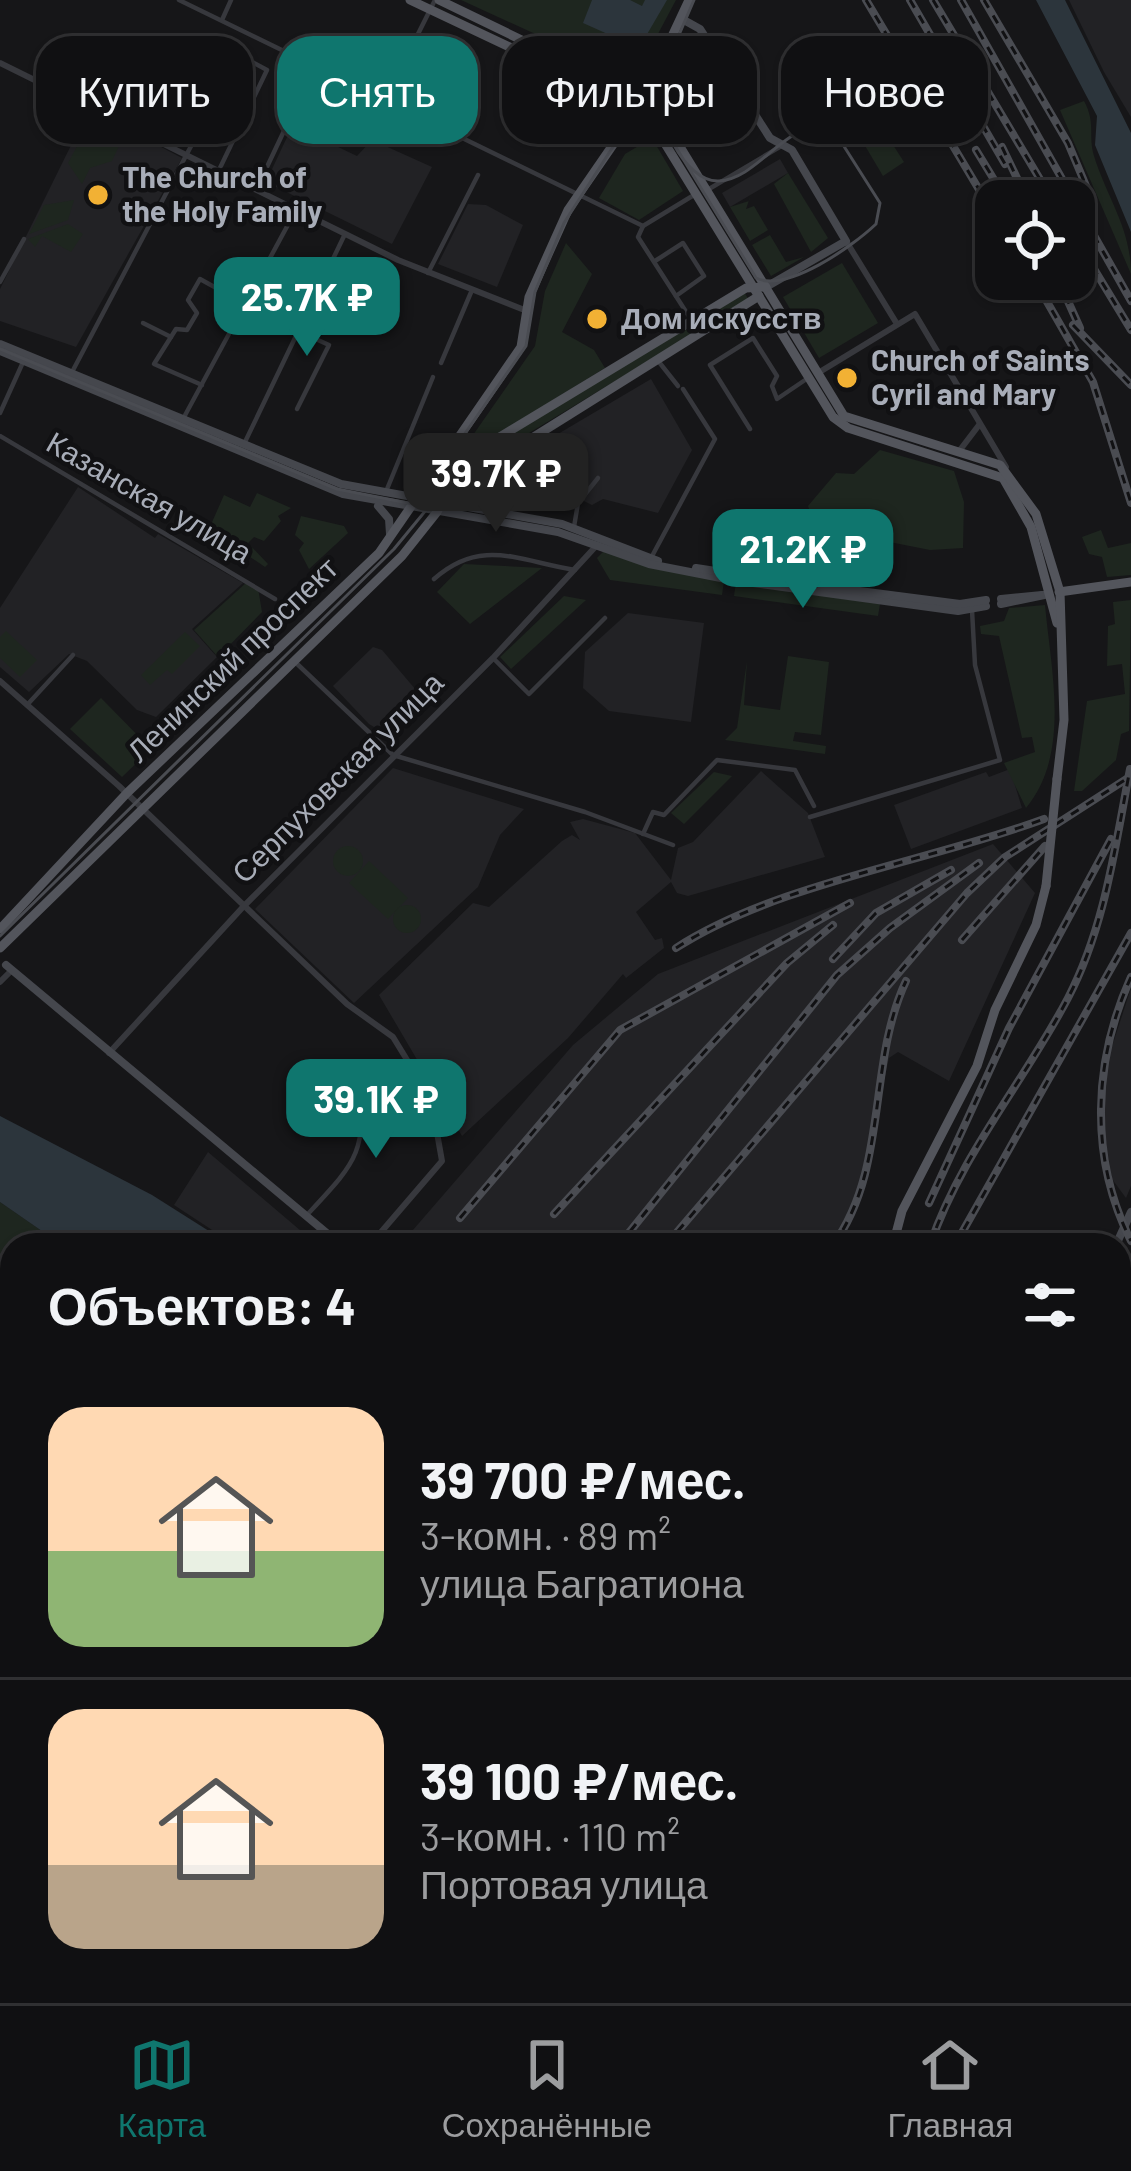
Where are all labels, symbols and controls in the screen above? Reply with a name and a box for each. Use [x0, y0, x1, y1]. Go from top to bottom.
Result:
chip: Купить [36, 36, 253, 144]
chip: Снять [277, 36, 478, 144]
chip: Фильтры [502, 36, 757, 144]
chip: Новое [781, 36, 988, 144]
place label: The Church of the Holy Family [122, 158, 322, 228]
map controls [975, 180, 1095, 300]
button: locate [975, 180, 1095, 300]
marker: The Church of the Holy Family [85, 182, 111, 208]
pin: 25.7K ₽ [196, 257, 418, 359]
text: 25.7K ₽ [241, 272, 373, 319]
place label: Дом искусств [621, 299, 821, 335]
marker: Дом искусств [584, 306, 610, 332]
place label: Church of Saints Cyril and Mary [871, 341, 1090, 411]
marker: Church of Saints Cyril and Mary [834, 365, 860, 391]
street label: Казанская улица [41, 423, 259, 570]
pin: 39.7K ₽ [385, 433, 607, 535]
text: 39.7K ₽ [430, 448, 562, 495]
pin: 21.2K ₽ [692, 509, 914, 611]
text: 21.2K ₽ [739, 524, 867, 571]
street label: Ленинский проспект [119, 549, 345, 768]
street label: Серпуховская улица [224, 663, 450, 890]
pin: 39.1K ₽ [265, 1059, 487, 1161]
text: 39.1K ₽ [313, 1074, 439, 1121]
icon: filters [1017, 1272, 1083, 1338]
text: Объектов: 4 [48, 1274, 356, 1335]
text: 39 700 ₽/мес. [420, 1448, 746, 1509]
icon: home [144, 1455, 288, 1599]
text: 3-комн. · 89 m² [420, 1511, 671, 1558]
text: улица Багратиона [420, 1559, 744, 1606]
text: 39 100 ₽/мес. [420, 1749, 739, 1810]
icon: home [144, 1757, 288, 1901]
text: 3-комн. · 110 m² [420, 1812, 680, 1859]
text: Портовая улица [420, 1860, 708, 1907]
tab: Карта [118, 2032, 206, 2145]
tab: Сохранённые [442, 2032, 652, 2145]
tab: Главная [888, 2032, 1013, 2145]

